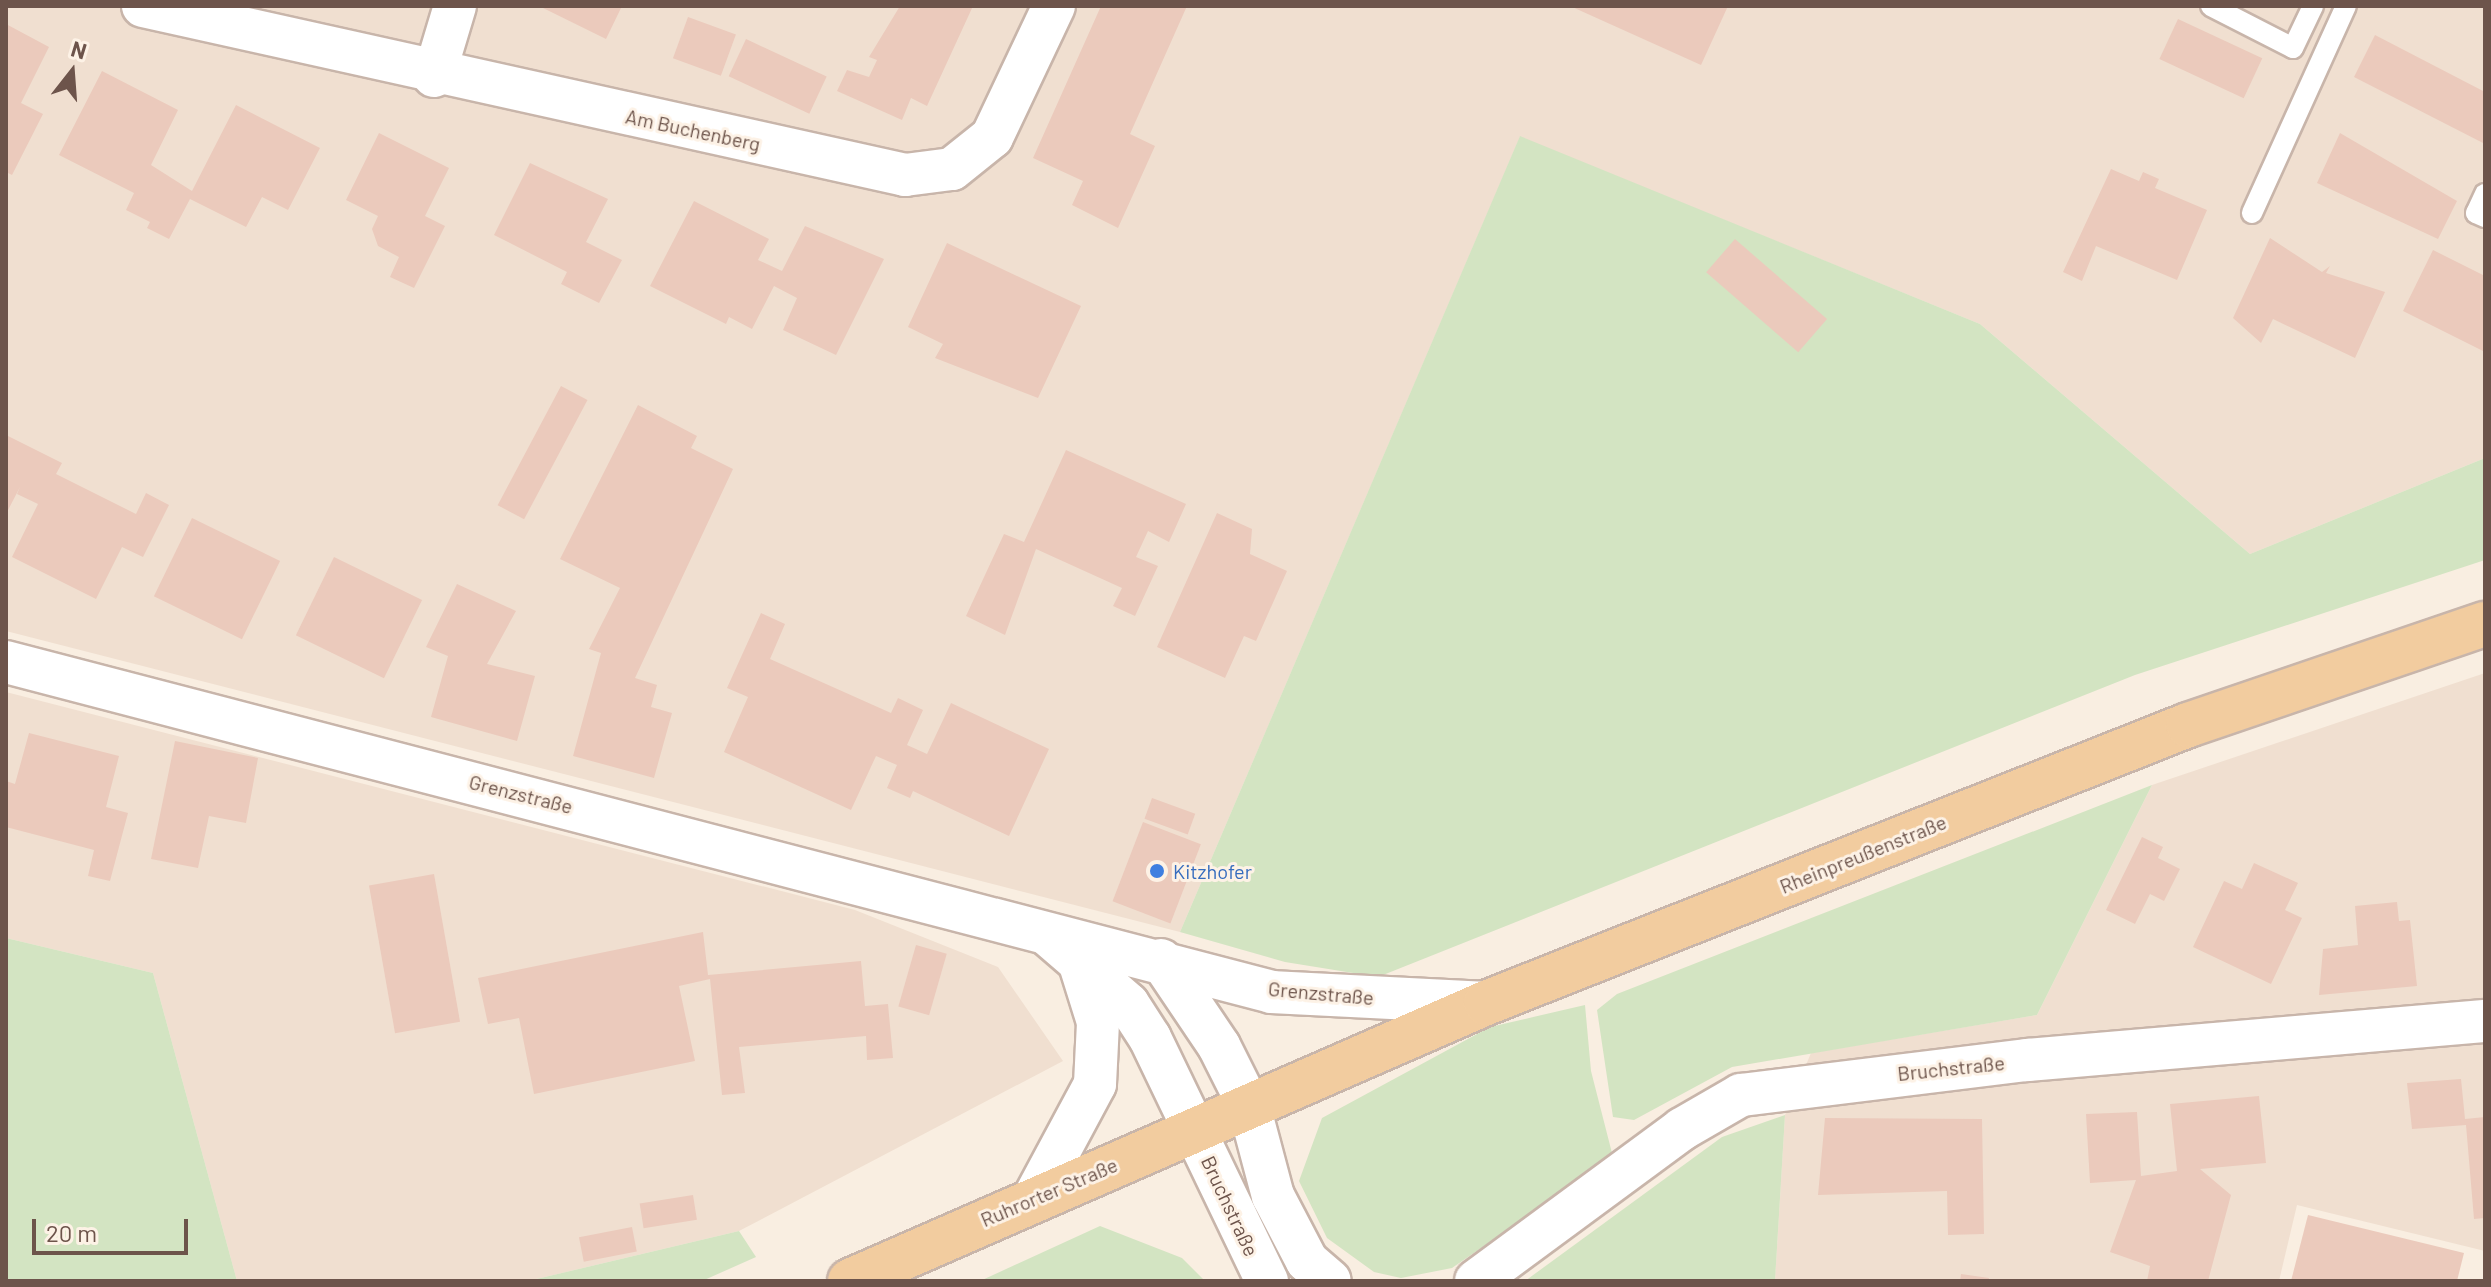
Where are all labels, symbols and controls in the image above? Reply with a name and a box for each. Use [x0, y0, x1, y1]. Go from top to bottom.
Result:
north arrow [32, 32, 112, 112]
text: N [68, 34, 90, 64]
street label: Am Buchenberg [623, 104, 763, 156]
street label: Grenzstraße [467, 770, 575, 818]
street label: Rheinpreußenstraße [1776, 810, 1950, 898]
place label: Kitzhofer [1173, 859, 1252, 883]
marker: Kitzhofer [1148, 862, 1166, 880]
street label: Grenzstraße [1267, 976, 1375, 1010]
street label: Bruchstraße [1896, 1050, 2006, 1086]
street label: Ruhrorter Straße [977, 1152, 1121, 1232]
street label: Bruchstraße [1196, 1152, 1264, 1260]
scale bar [36, 1203, 192, 1253]
text: 20 m [46, 1218, 97, 1247]

